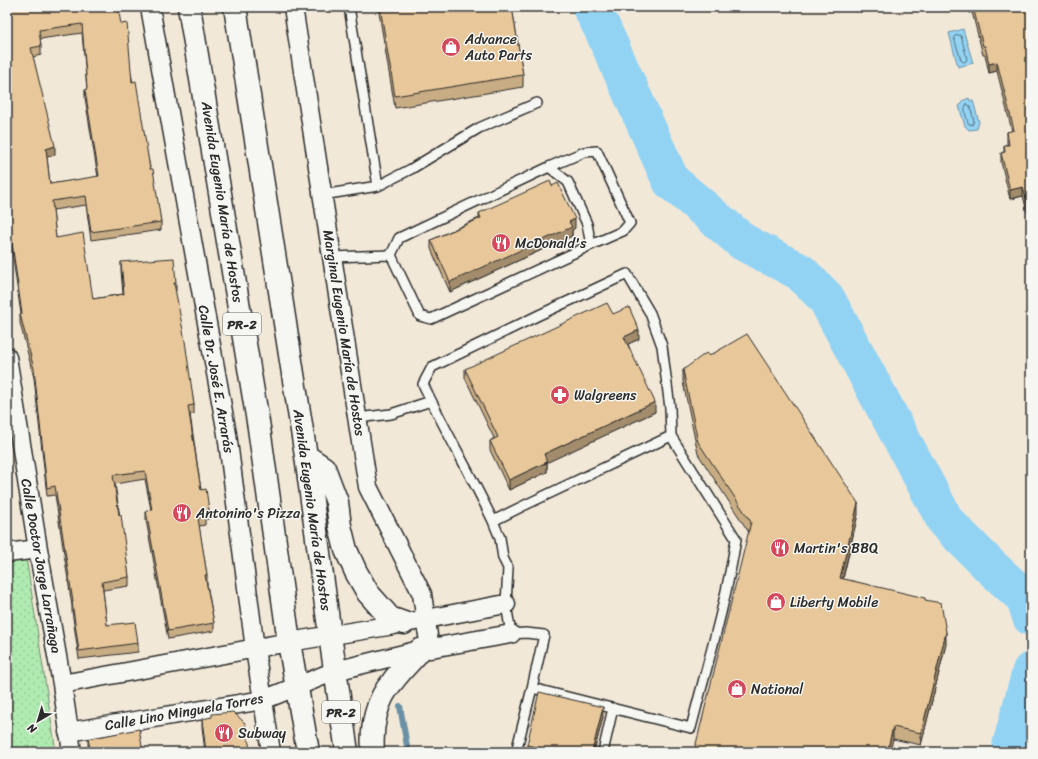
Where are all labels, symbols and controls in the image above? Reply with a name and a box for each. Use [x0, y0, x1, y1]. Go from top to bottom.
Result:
place label: Advance Auto Parts [464, 27, 532, 68]
shop icon: Advance Auto Parts [440, 36, 462, 58]
street label: Avenida Eugenio María de Hostos [194, 99, 250, 305]
street label: Marginal Eugenio María de Hostos [315, 228, 373, 438]
place label: McDonald's [515, 231, 587, 256]
restaurant icon: McDonald's [490, 232, 512, 254]
street label: Calle Dr. José E. Arrarás [191, 303, 241, 456]
road number: PR-2 [223, 313, 261, 335]
place label: Walgreens [574, 383, 637, 408]
pharmacy icon: Walgreens [549, 384, 571, 406]
street label: Avenida Eugenio María de Hostos [285, 407, 339, 613]
street label: Calle Doctor Jorge Larrañaga [13, 477, 69, 655]
place label: Antonino's Pizza [195, 501, 301, 526]
restaurant icon: Antonino's Pizza [171, 502, 193, 524]
place label: Martin's BBQ [794, 536, 878, 561]
restaurant icon: Martin's BBQ [769, 537, 791, 559]
place label: Liberty Mobile [790, 590, 878, 615]
shop icon: Liberty Mobile [765, 591, 787, 613]
place label: National [751, 677, 804, 702]
shop icon: National [726, 678, 748, 700]
street label: Calle Lino Minguela Torres [103, 686, 265, 738]
north arrow [18, 701, 58, 741]
road number: PR-2 [322, 701, 360, 723]
text: N [23, 718, 42, 739]
place label: Subway [238, 721, 287, 746]
restaurant icon: Subway [213, 722, 235, 744]

